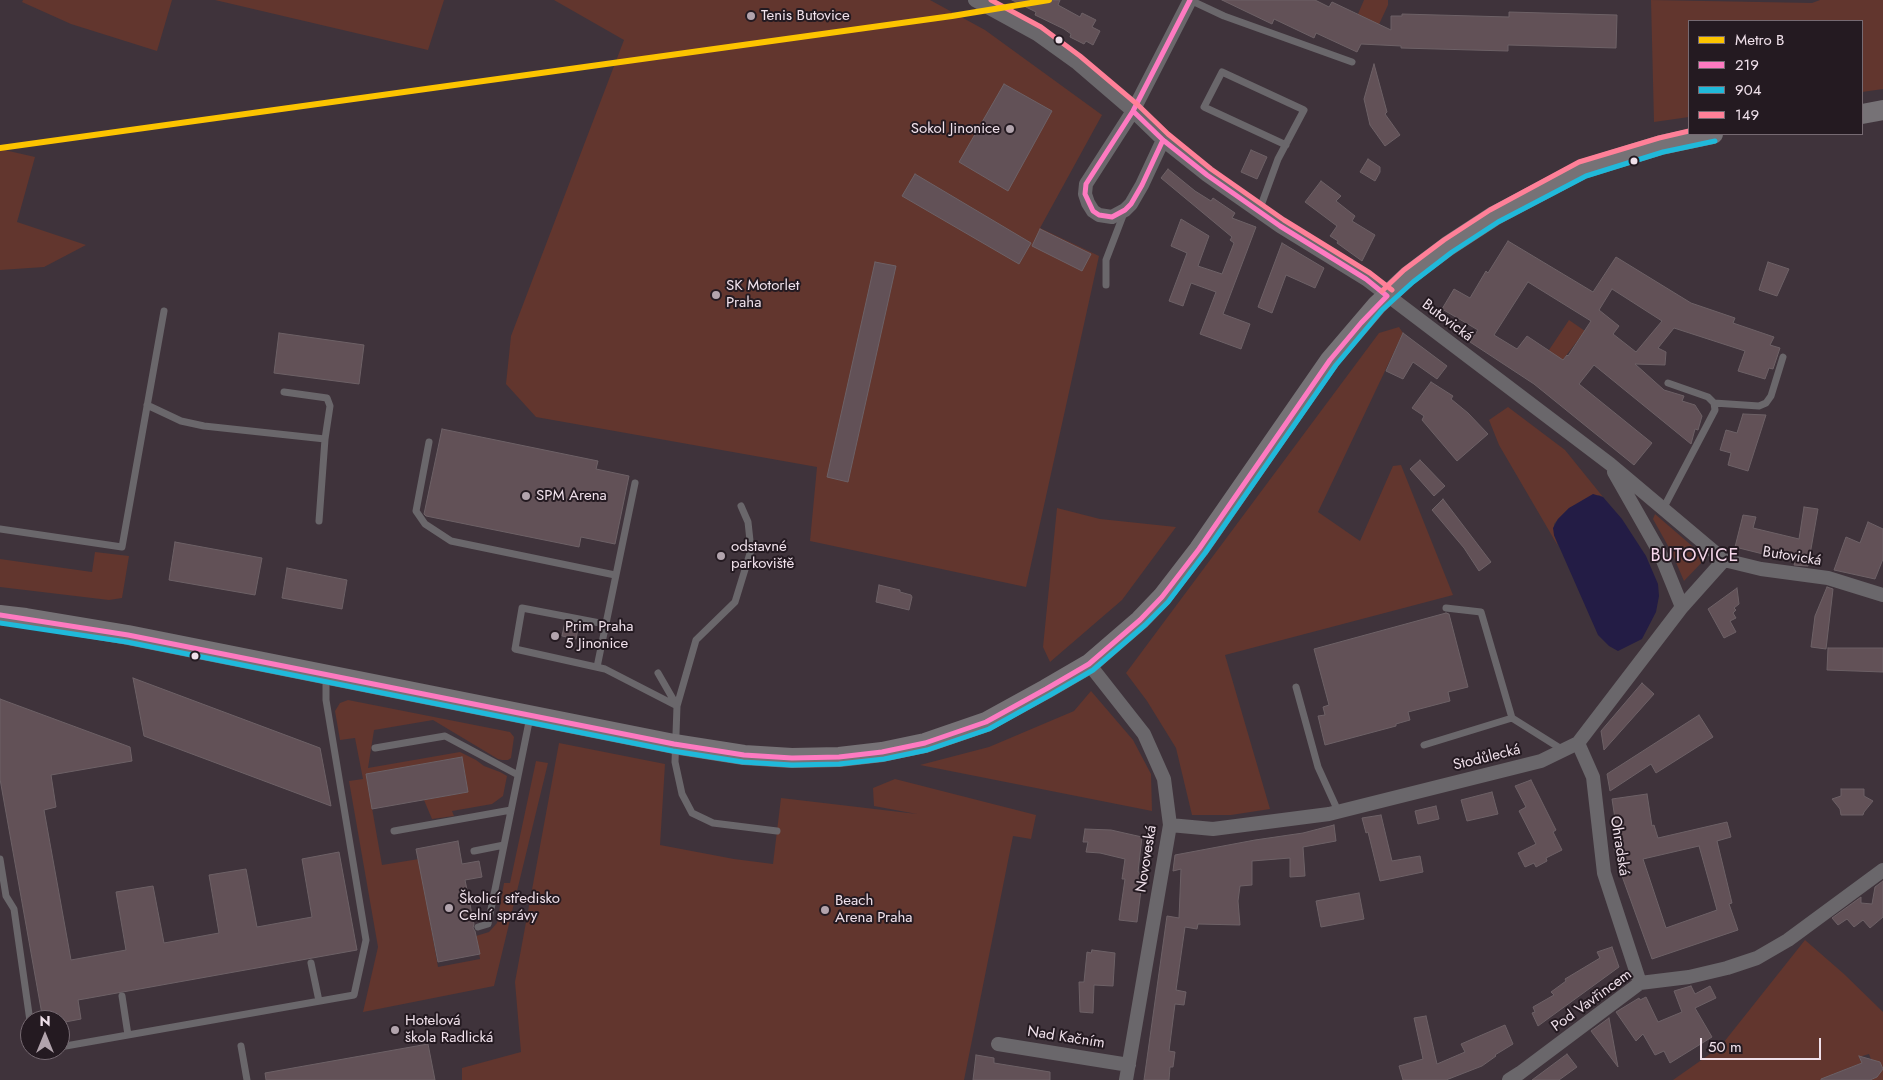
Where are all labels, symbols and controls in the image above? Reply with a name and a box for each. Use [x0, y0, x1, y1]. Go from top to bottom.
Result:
place label: Tenis Butovice [761, 7, 850, 25]
marker: Tenis Butovice [745, 10, 757, 22]
legend [1688, 20, 1863, 135]
text: Metro B [1735, 29, 1784, 51]
unlabelled marker [1054, 35, 1064, 45]
text: 219 [1735, 54, 1759, 76]
text: 904 [1735, 79, 1761, 101]
text: 149 [1735, 104, 1759, 126]
place label: Sokol Jinonice [911, 120, 1000, 138]
marker: Sokol Jinonice [1004, 123, 1016, 135]
unlabelled marker [1629, 156, 1639, 166]
place label: SK Motorlet Praha [726, 277, 799, 312]
marker: SK Motorlet Praha [710, 289, 722, 301]
street label: Butovická [1418, 296, 1476, 346]
place label: SPM Arena [536, 487, 607, 505]
marker: SPM Arena [520, 490, 532, 502]
place label: odstavné parkoviště [731, 538, 794, 573]
street label: Butovická [1761, 543, 1823, 571]
district label: BUTOVICE [1650, 546, 1740, 568]
marker: odstavné parkoviště [715, 550, 727, 562]
place label: Prim Praha 5 Jinonice [565, 618, 634, 653]
marker: Prim Praha 5 Jinonice [549, 630, 561, 642]
unlabelled marker [190, 651, 200, 661]
street label: Stodůlecká [1452, 741, 1522, 775]
street label: Ohradská [1605, 815, 1633, 877]
street label: Novoveská [1133, 824, 1161, 894]
place label: Školicí středisko Celní správy [459, 890, 560, 925]
place label: Beach Arena Praha [835, 892, 913, 927]
marker: Školicí středisko Celní správy [443, 902, 455, 914]
marker: Beach Arena Praha [819, 904, 831, 916]
street label: Pod Vavřincem [1548, 966, 1636, 1036]
north arrow [20, 1010, 70, 1060]
text: N [39, 1011, 51, 1031]
place label: Hotelová škola Radlická [405, 1012, 493, 1047]
street label: Nad Kačním [1026, 1023, 1106, 1053]
marker: Hotelová škola Radlická [389, 1024, 401, 1036]
scale bar [1703, 1028, 1824, 1060]
text: 50 m [1708, 1036, 1742, 1058]

